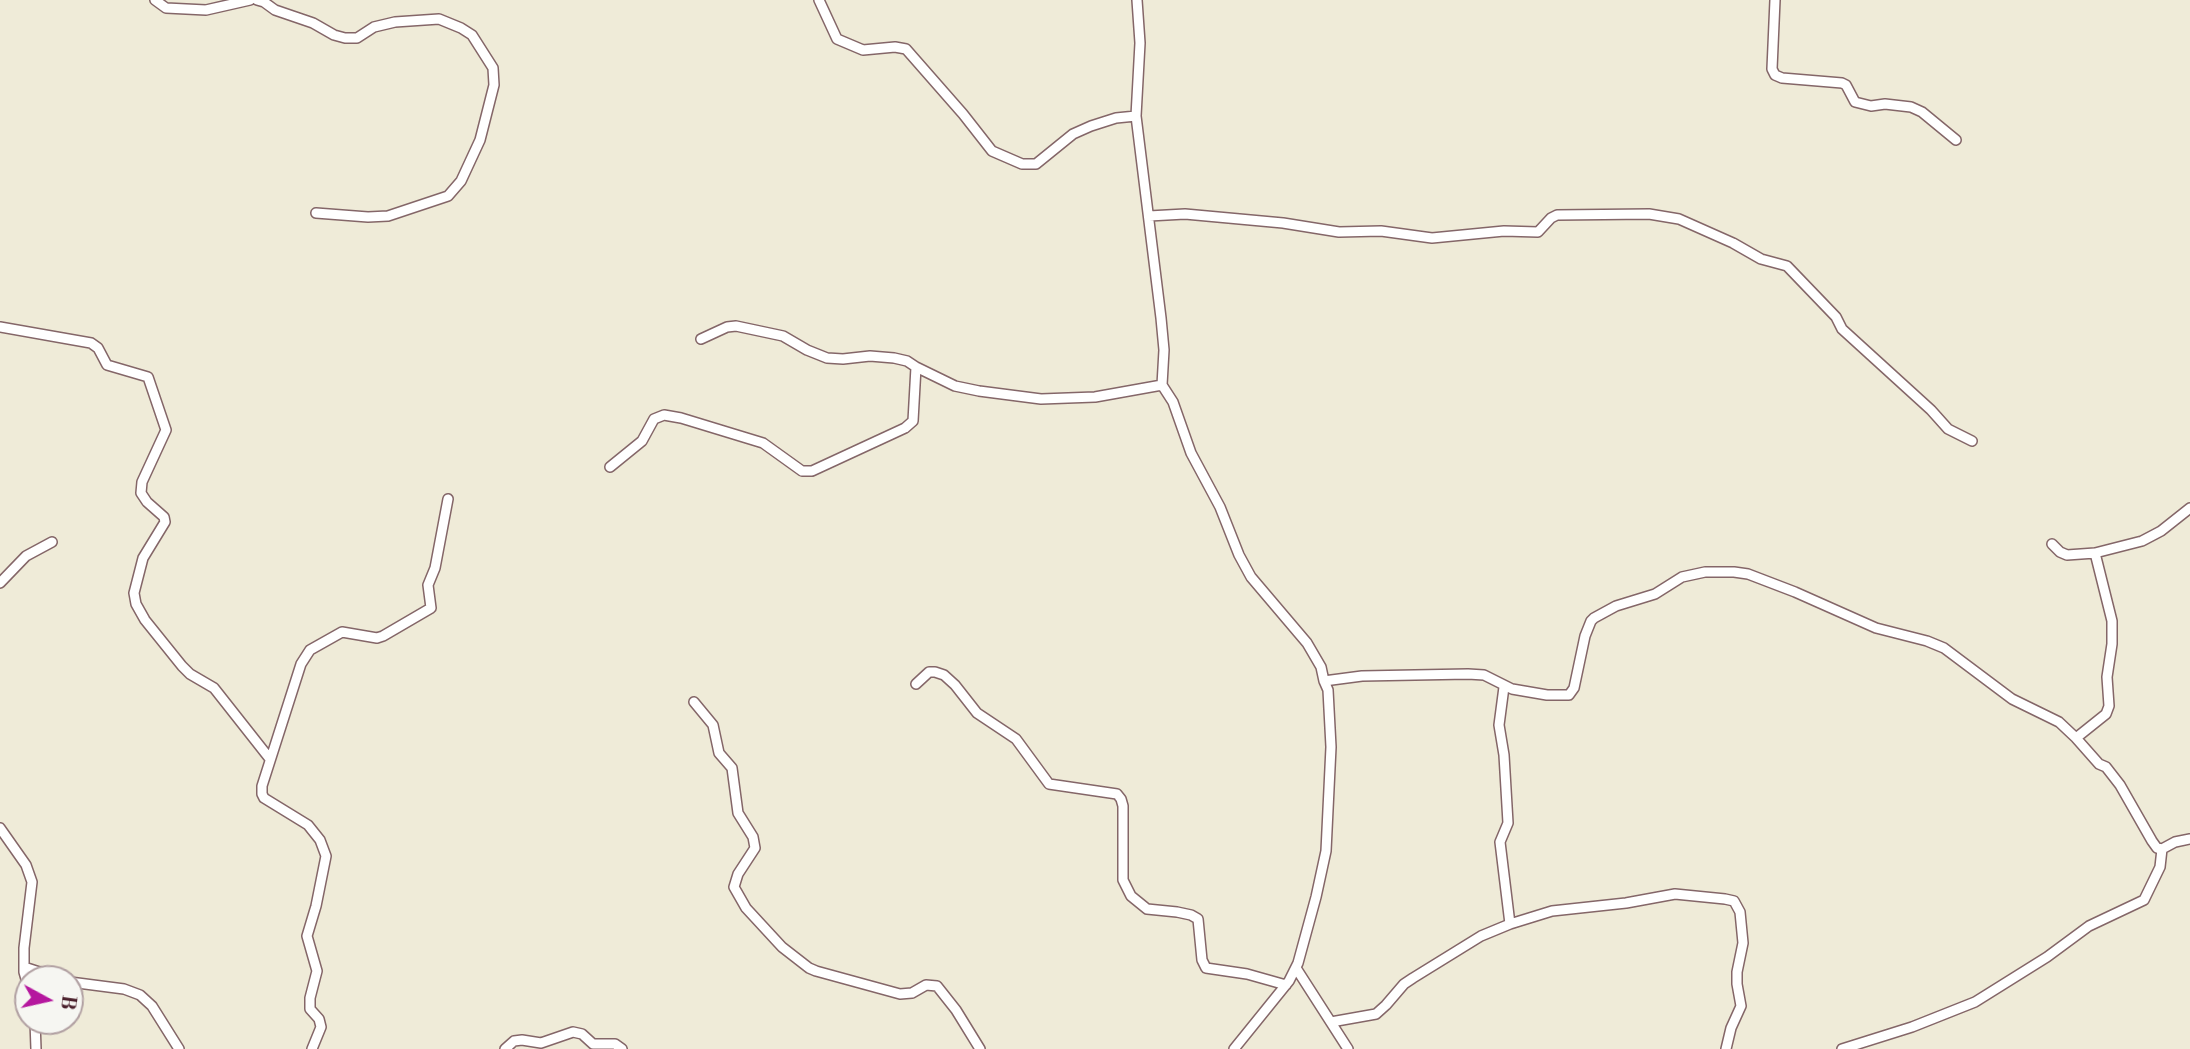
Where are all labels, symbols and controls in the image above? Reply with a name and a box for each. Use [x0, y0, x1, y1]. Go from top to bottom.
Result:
north arrow [14, 965, 84, 1035]
text: B [55, 994, 81, 1011]

